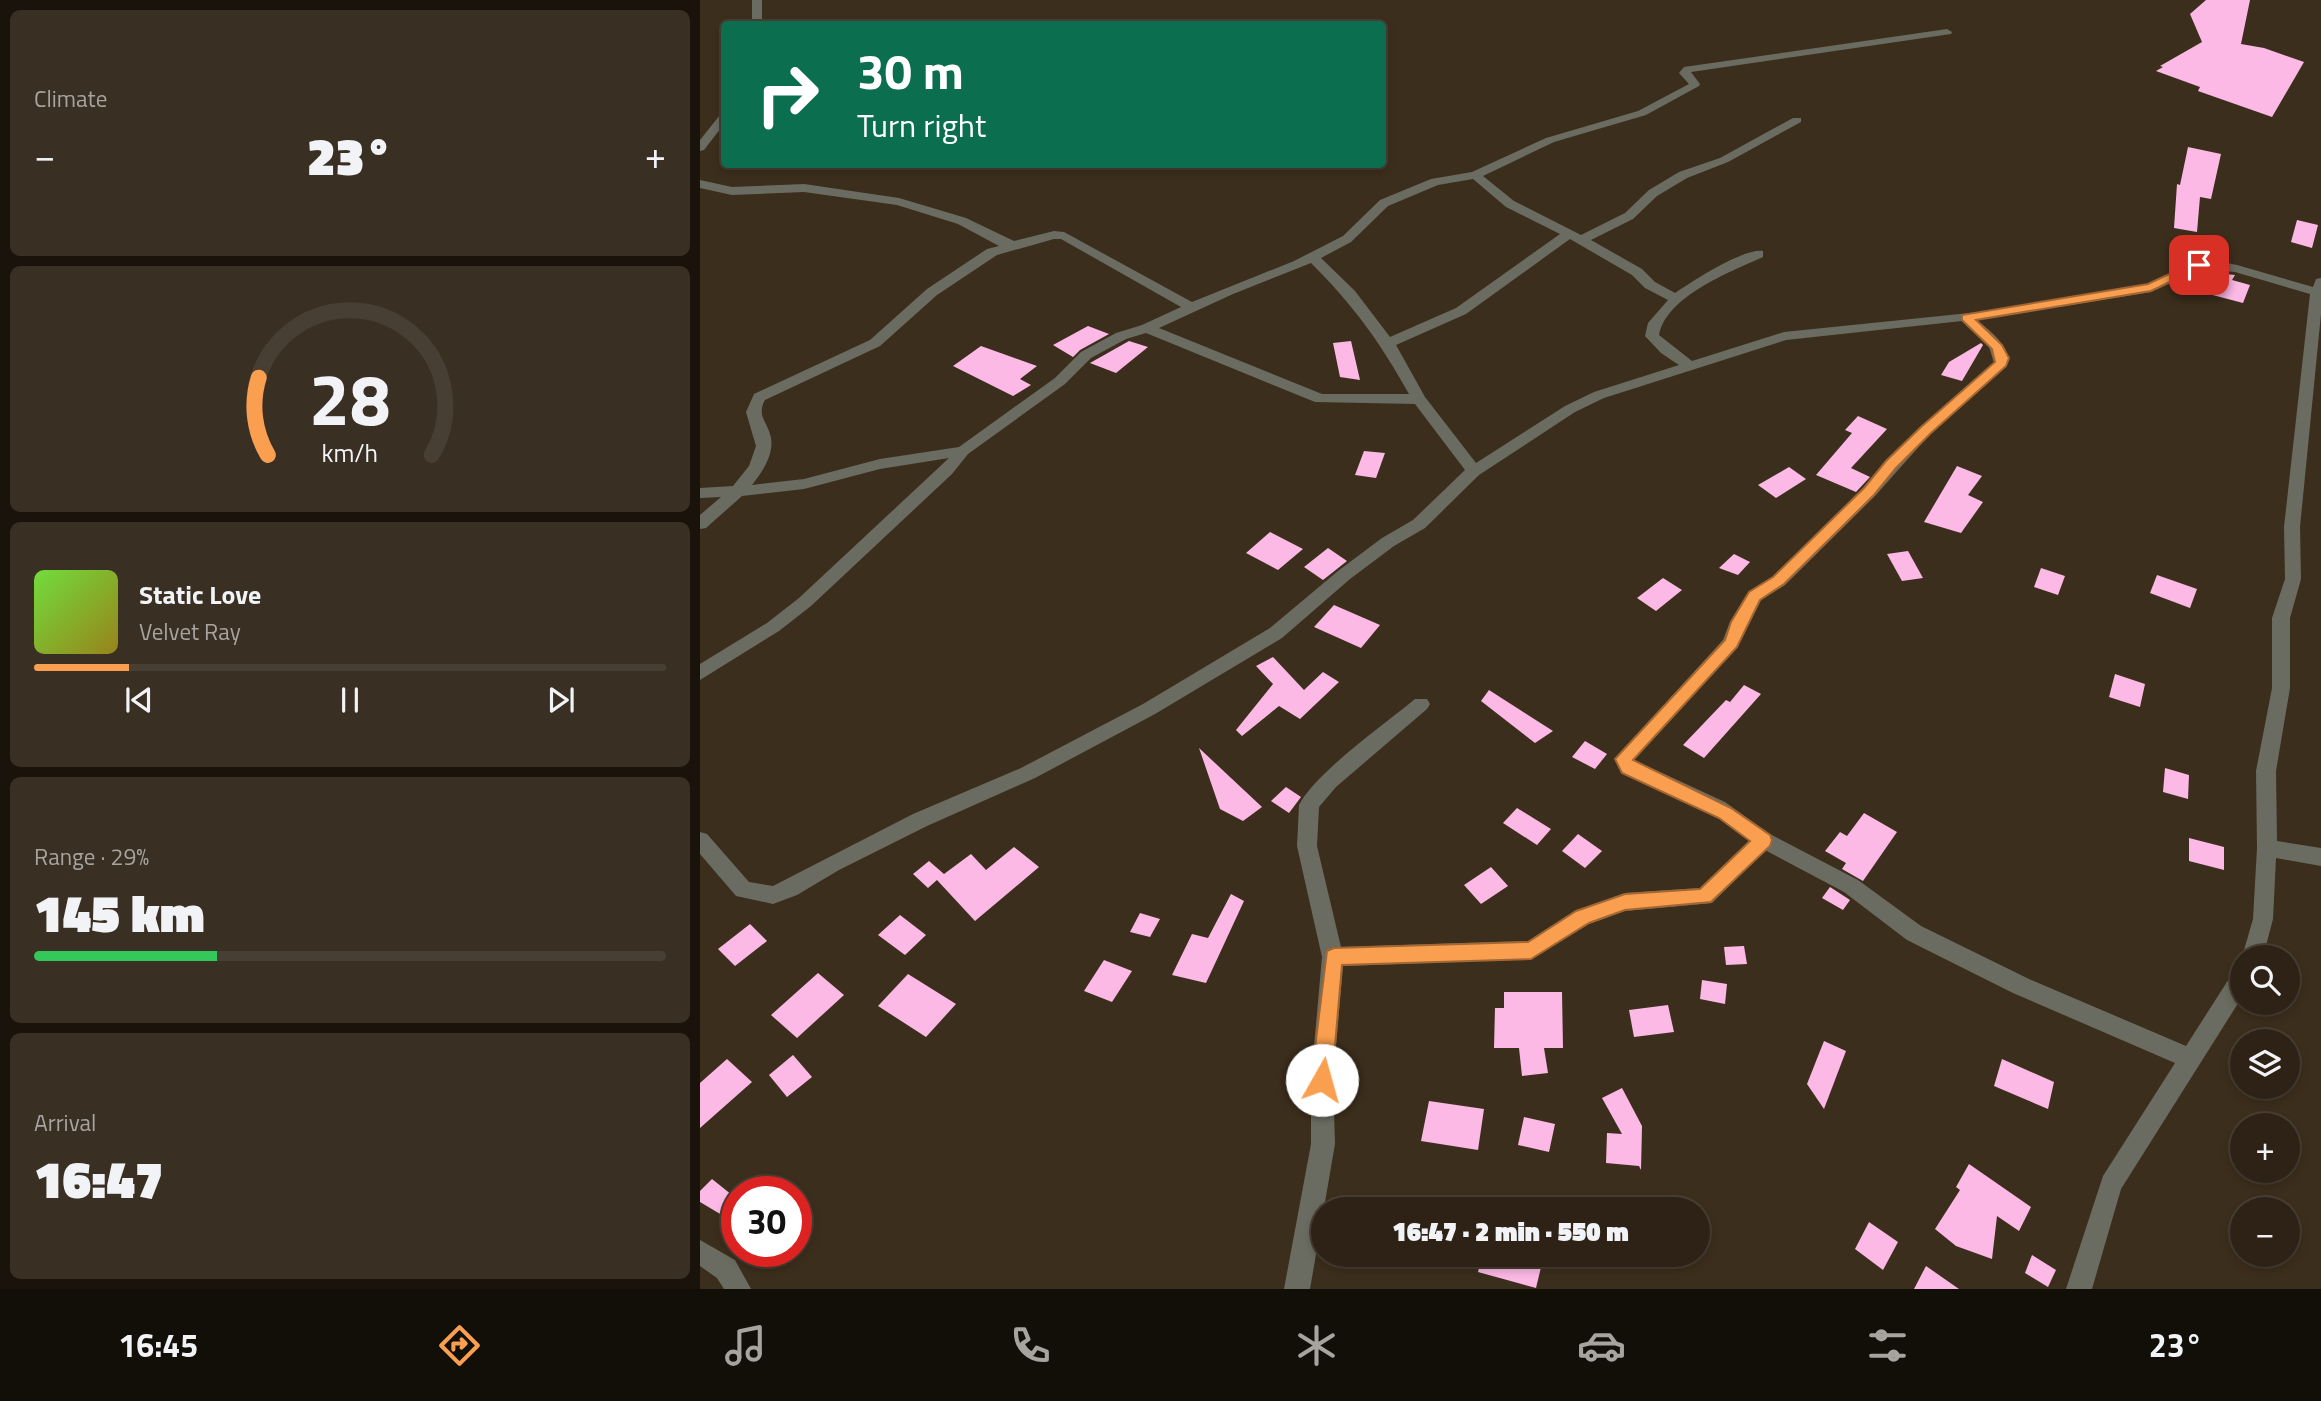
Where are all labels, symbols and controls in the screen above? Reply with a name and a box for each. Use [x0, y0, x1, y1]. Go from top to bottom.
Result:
text: 30 m [857, 33, 964, 108]
icon: right [742, 49, 833, 140]
text: Climate [34, 81, 107, 116]
text: Turn right [857, 101, 986, 149]
text: 23° [307, 116, 393, 195]
text: − [34, 126, 55, 184]
text: + [645, 126, 666, 184]
pin [2169, 235, 2229, 295]
icon: arrive [2180, 246, 2218, 284]
text: 28 [309, 343, 391, 453]
text: km/h [322, 433, 378, 471]
text: Static Love [139, 575, 261, 614]
text: Velvet Ray [139, 614, 241, 649]
icon: previous [120, 681, 158, 719]
icon: pause [331, 681, 369, 719]
icon: next [542, 681, 580, 719]
text: Range · 29% [34, 839, 149, 874]
text: 145 km [34, 873, 205, 952]
map controls [2230, 945, 2300, 1267]
button: search [2230, 945, 2300, 1015]
button: layers [2230, 1029, 2300, 1099]
position arrow [1285, 1043, 1359, 1117]
text: Arrival [34, 1105, 96, 1140]
button: + [2230, 1113, 2300, 1183]
text: 16:47 [34, 1139, 163, 1218]
speed limit sign: 30 [721, 1176, 812, 1267]
button: − [2230, 1197, 2300, 1267]
text: 16:47 · 2 min · 550 m [1392, 1212, 1629, 1251]
text: 16:45 [118, 1321, 198, 1369]
icon: directions [435, 1321, 484, 1370]
icon: music [721, 1321, 770, 1370]
icon: phone [1006, 1321, 1055, 1370]
icon: climate [1292, 1321, 1341, 1370]
icon: car [1577, 1321, 1626, 1370]
icon: filters [1863, 1321, 1912, 1370]
text: 23° [2149, 1321, 2203, 1369]

